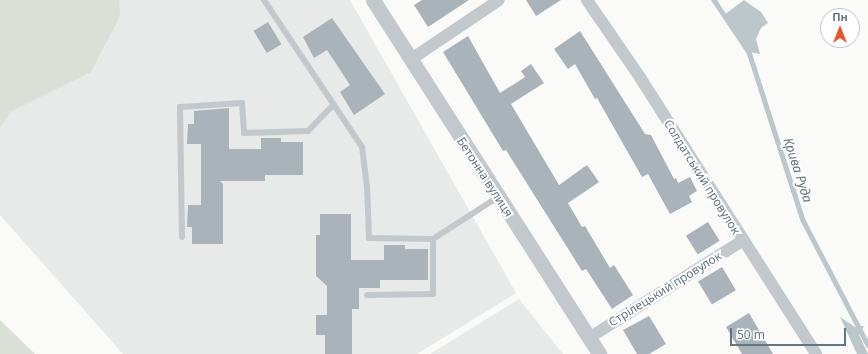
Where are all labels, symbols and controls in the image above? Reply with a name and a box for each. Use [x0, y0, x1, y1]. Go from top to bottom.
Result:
north arrow [820, 8, 860, 48]
text: Пн [832, 9, 848, 24]
street label: Солдатський провулок [661, 117, 743, 237]
street label: Бетонна вулиця [454, 135, 516, 219]
water label: Крива Руда [780, 136, 816, 204]
street label: Стрілецький провулок [606, 248, 724, 330]
scale bar [732, 320, 848, 346]
text: 50 m [737, 326, 765, 343]

